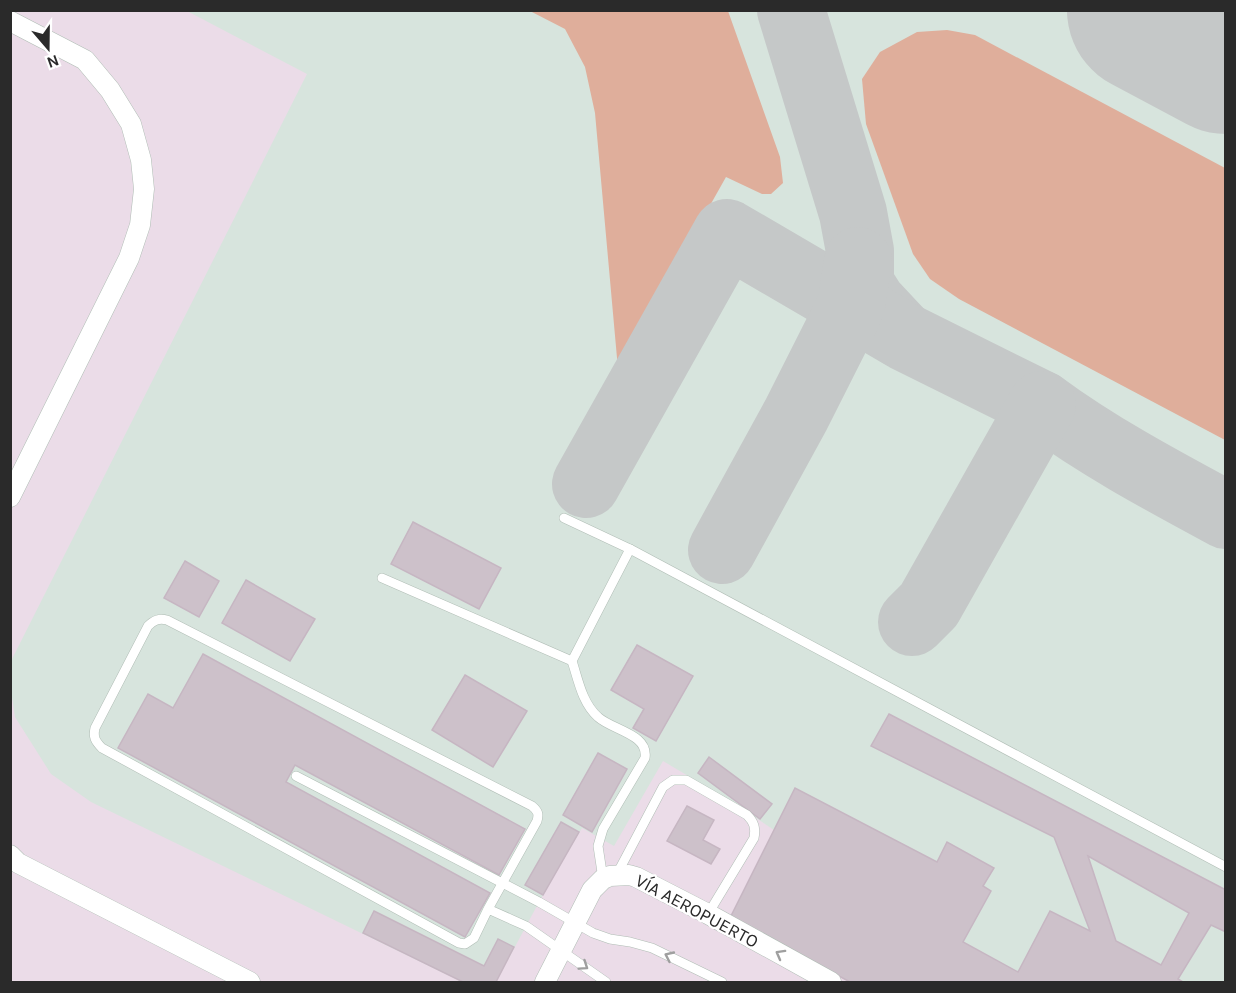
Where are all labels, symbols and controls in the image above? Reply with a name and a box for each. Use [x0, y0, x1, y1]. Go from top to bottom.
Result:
north arrow [18, 18, 78, 78]
text: N [44, 51, 62, 73]
street label: VÍA AEROPUERTO [632, 868, 763, 953]
one-way arrow [776, 950, 786, 961]
one-way arrow [665, 951, 676, 963]
one-way arrow [577, 958, 588, 969]

